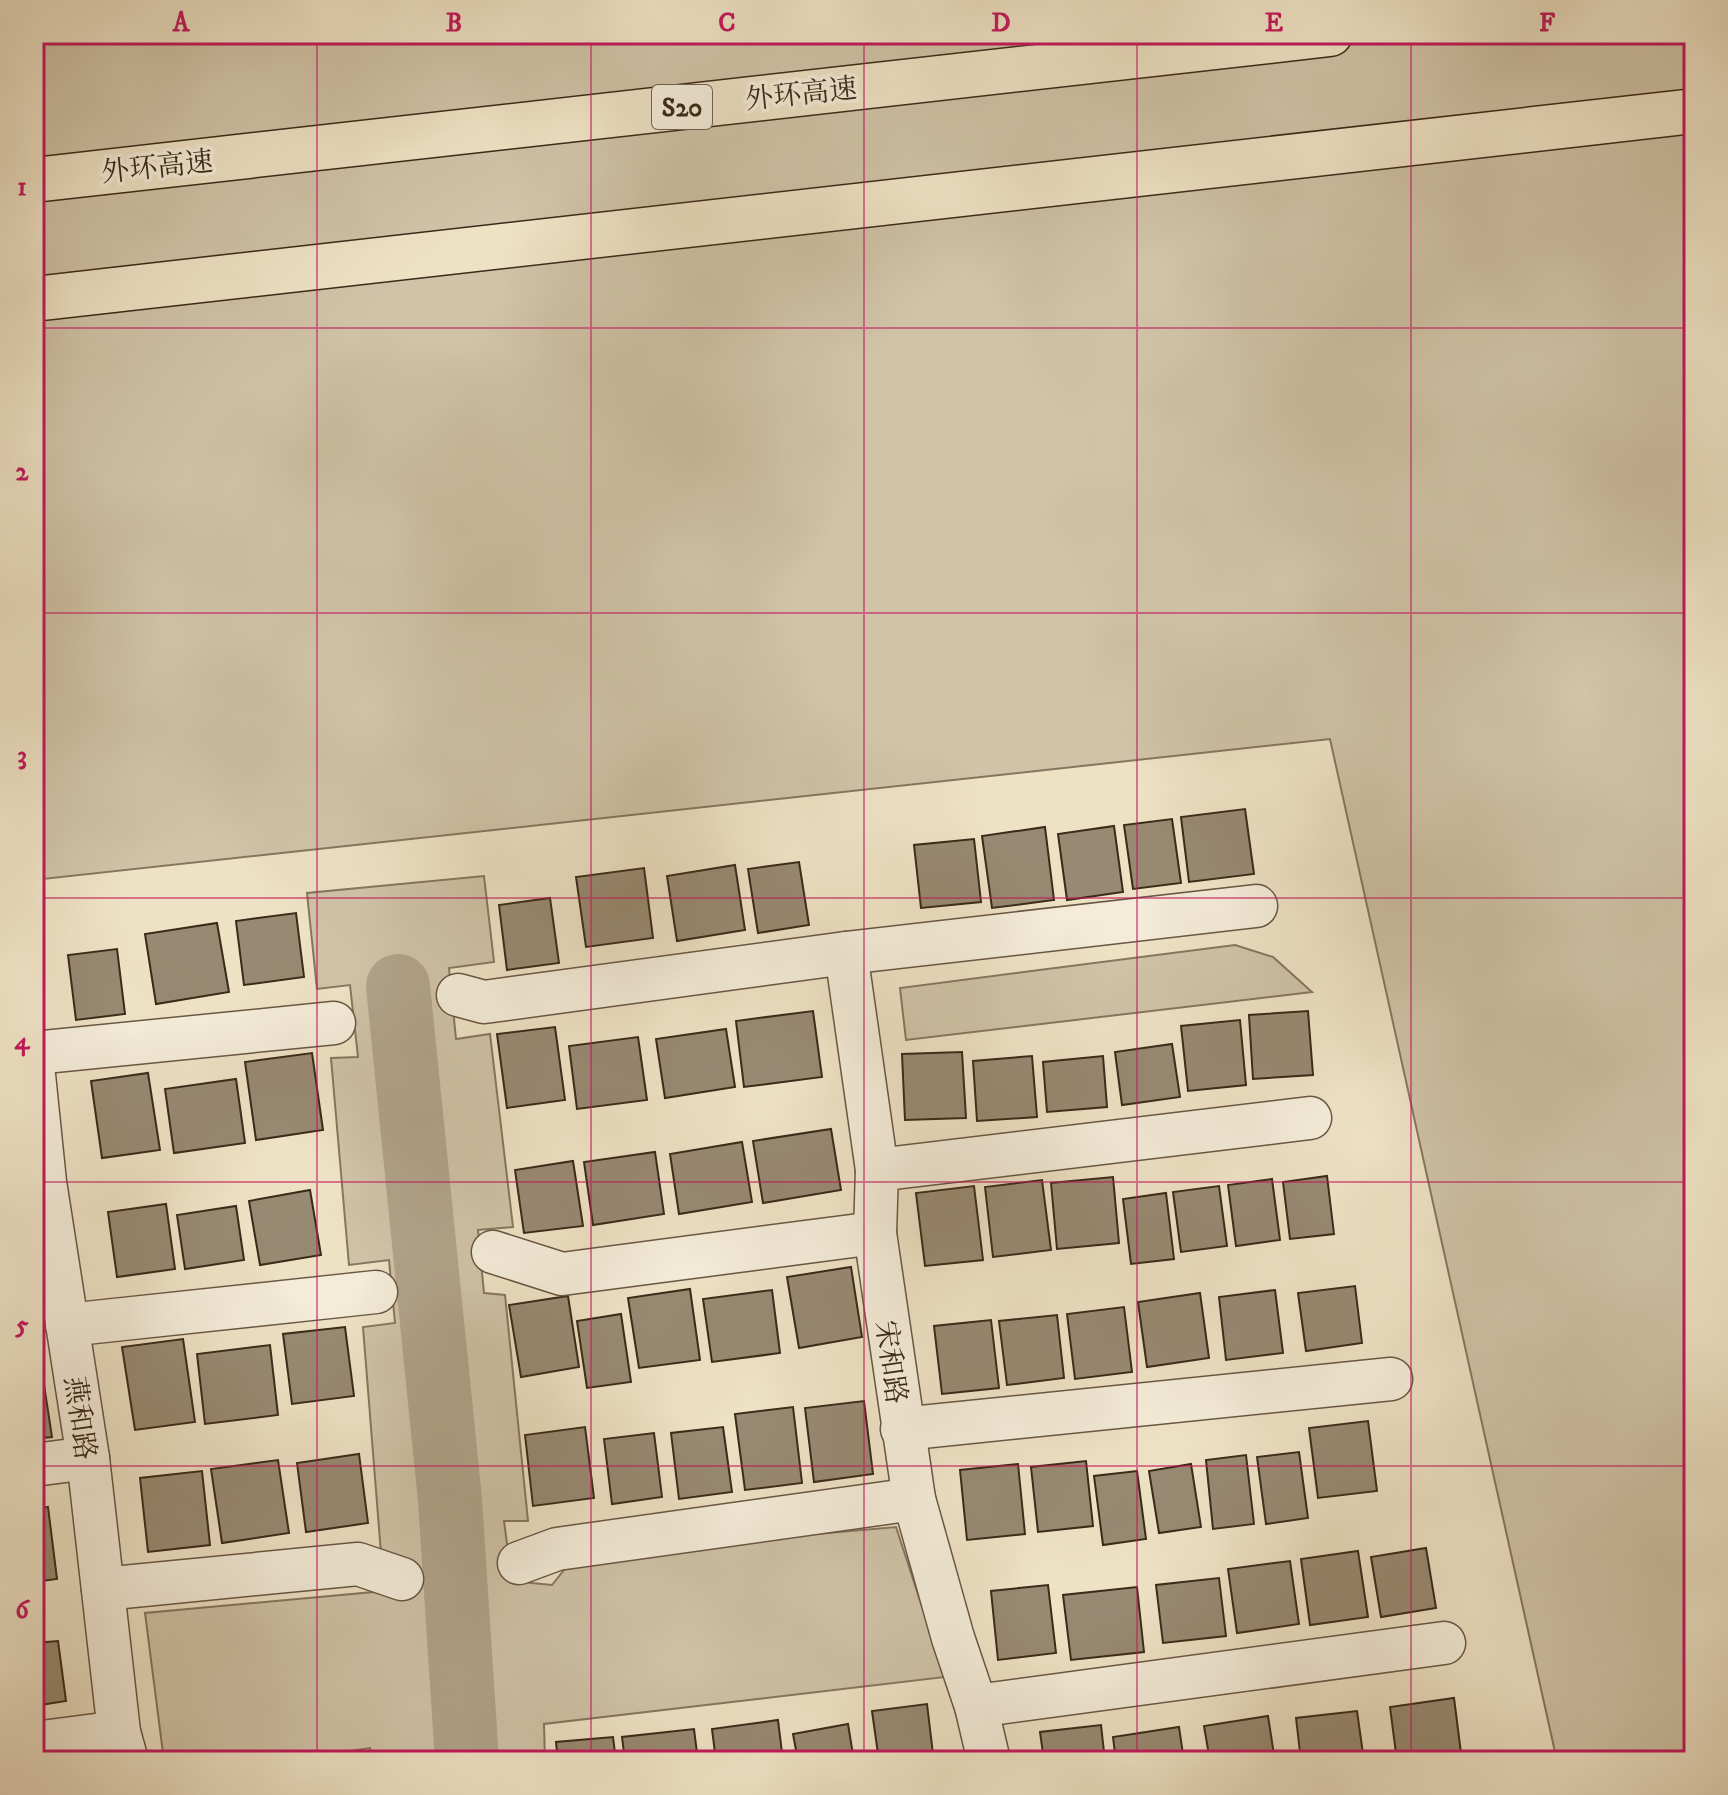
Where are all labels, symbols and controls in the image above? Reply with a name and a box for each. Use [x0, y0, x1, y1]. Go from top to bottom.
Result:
text: A [172, 7, 191, 40]
text: B [446, 7, 462, 40]
text: C [718, 7, 736, 40]
text: D [991, 7, 1011, 40]
text: E [1265, 7, 1283, 40]
text: F [1539, 7, 1556, 40]
street label: 外环高速 [744, 71, 859, 118]
road number: S20 [652, 85, 712, 129]
street label: 外环高速 [100, 144, 215, 191]
text: 1 [17, 171, 27, 204]
text: 2 [16, 456, 30, 489]
text: 3 [17, 740, 27, 773]
text: 4 [15, 1025, 31, 1058]
text: 5 [15, 1309, 29, 1342]
street label: 宋和路 [867, 1318, 914, 1406]
street label: 燕和路 [56, 1374, 103, 1462]
text: 6 [15, 1594, 30, 1627]

